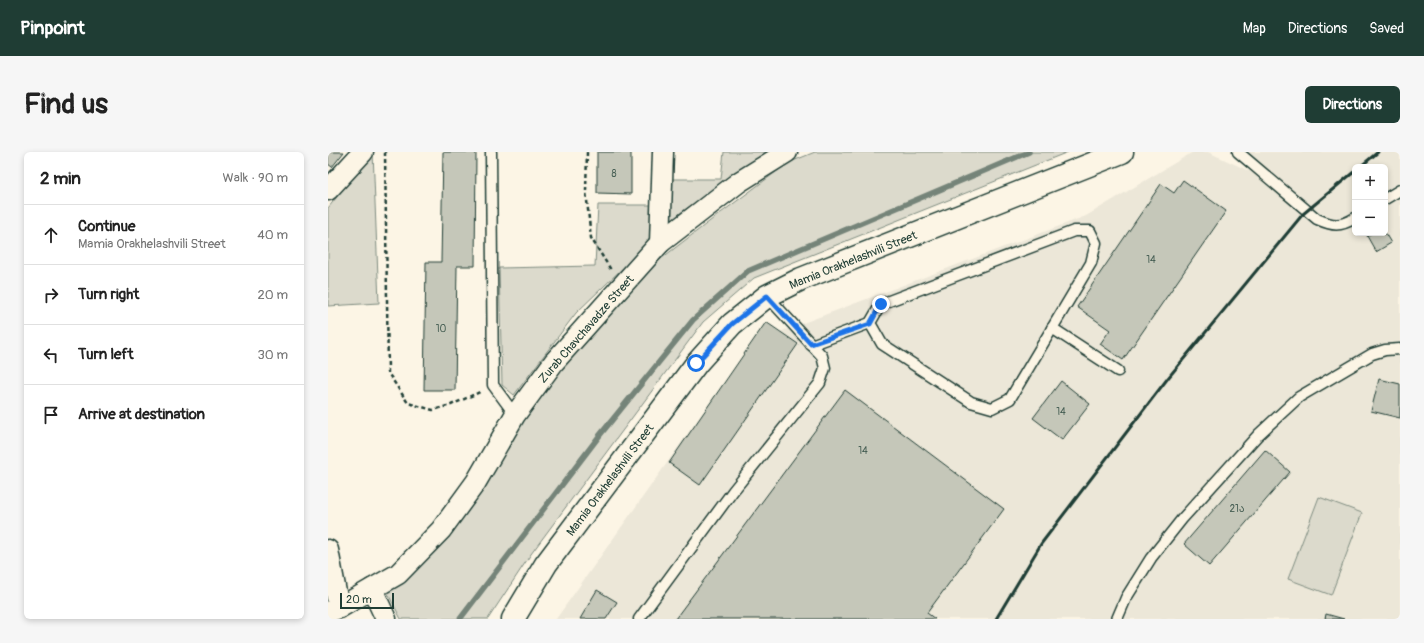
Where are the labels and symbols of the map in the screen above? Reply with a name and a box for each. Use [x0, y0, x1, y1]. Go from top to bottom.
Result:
house number: 8 [611, 168, 617, 180]
street label: Mamia Orakhelashvili Street [787, 228, 919, 293]
house number: 14 [1146, 254, 1156, 266]
street label: Zurab Chavchavadze Street [535, 272, 637, 386]
route end [872, 295, 890, 313]
house number: 10 [436, 323, 447, 335]
route start [687, 354, 705, 372]
house number: 14 [1056, 406, 1066, 418]
street label: Mamia Orakhelashvili Street [563, 421, 658, 539]
house number: 14 [858, 445, 868, 457]
house number: 21ა [1230, 503, 1245, 515]
scale bar [340, 591, 394, 610]

